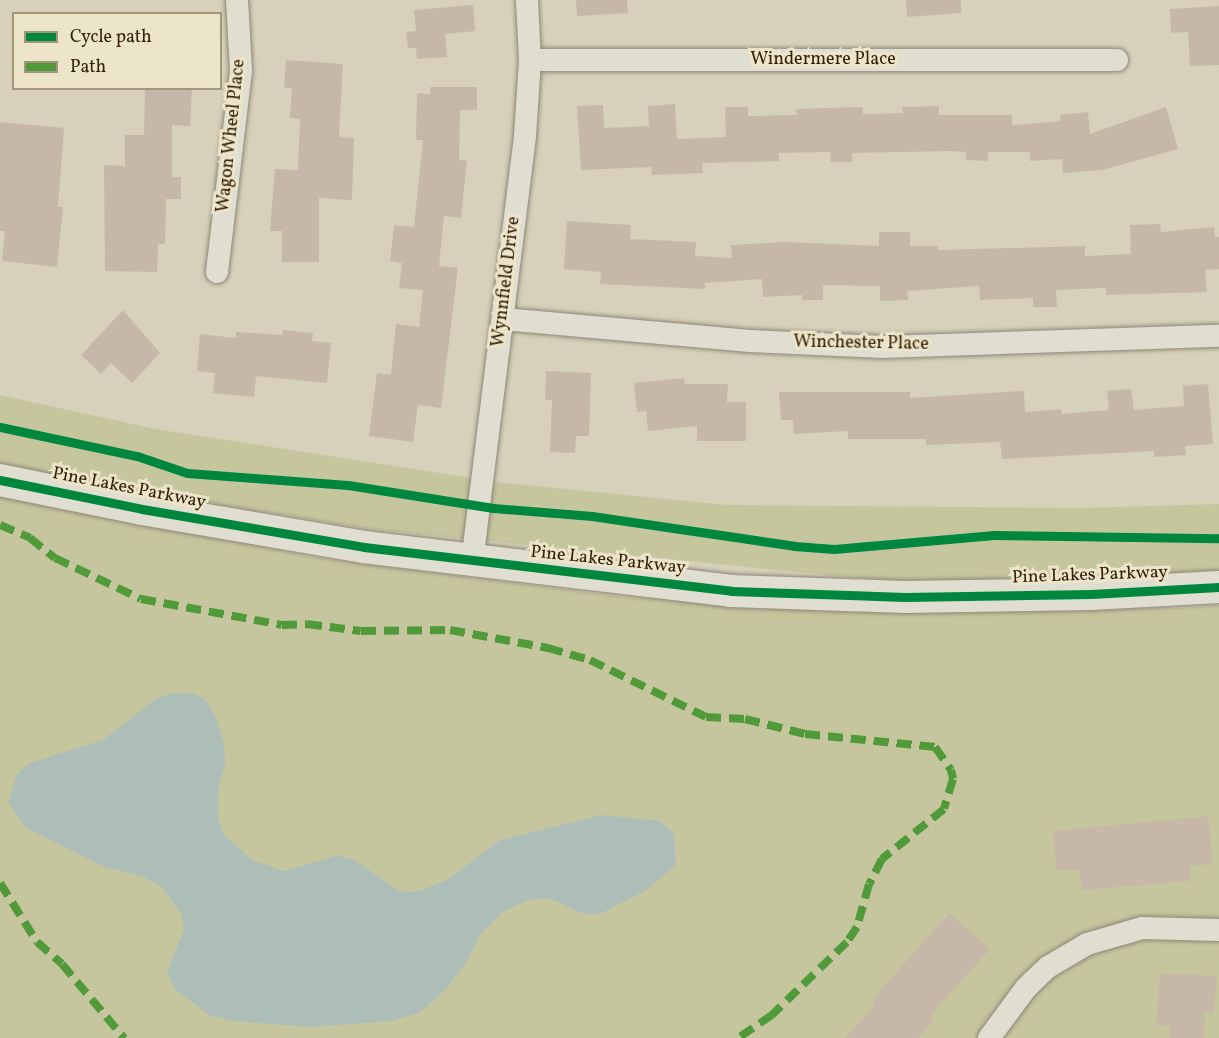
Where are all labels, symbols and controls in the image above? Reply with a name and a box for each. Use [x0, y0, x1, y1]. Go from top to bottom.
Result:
legend [12, 12, 222, 90]
text: Cycle path [70, 25, 152, 50]
street label: Windermere Place [750, 49, 896, 71]
text: Path [70, 55, 106, 80]
street label: Wagon Wheel Place [213, 58, 251, 214]
street label: Wynnfield Drive [488, 215, 526, 349]
street label: Winchester Place [793, 332, 929, 356]
street label: Pine Lakes Parkway [50, 464, 208, 514]
street label: Pine Lakes Parkway [529, 542, 687, 580]
street label: Pine Lakes Parkway [1012, 562, 1168, 590]

